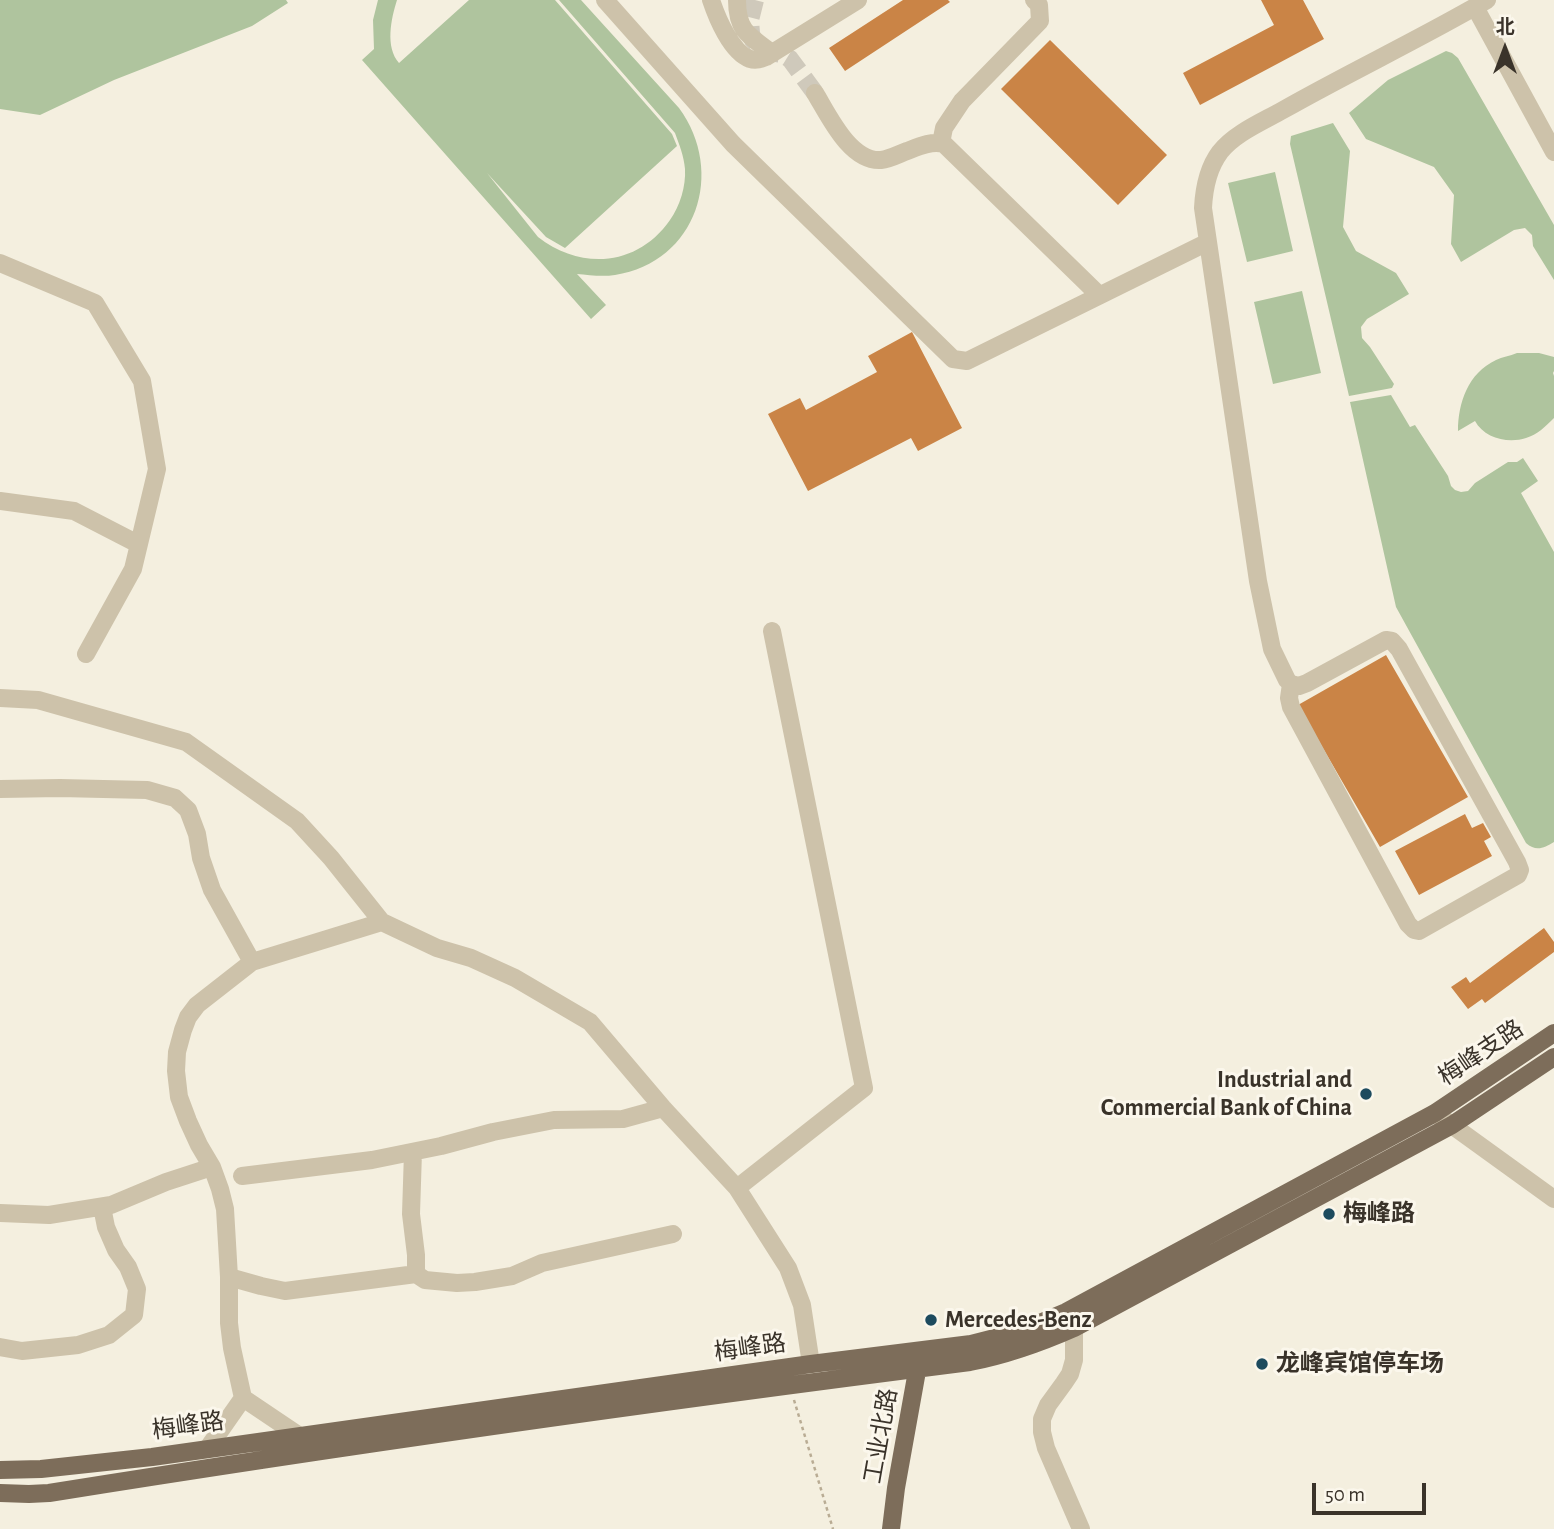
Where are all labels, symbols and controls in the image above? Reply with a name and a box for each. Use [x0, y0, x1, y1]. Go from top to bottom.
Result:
north arrow [1470, 14, 1540, 84]
text: 北 [1495, 18, 1515, 37]
street label: 梅峰支路 [1433, 1014, 1529, 1092]
place label: Industrial and Commercial Bank of China [1101, 1066, 1352, 1122]
marker: Industrial and Commercial Bank of China [1358, 1086, 1374, 1102]
place label: 梅峰路 [1343, 1200, 1415, 1228]
marker: 梅峰路 [1321, 1206, 1337, 1222]
place label: Mercedes-Benz [945, 1306, 1092, 1334]
marker: Mercedes-Benz [923, 1312, 939, 1328]
street label: 梅峰路 [712, 1329, 788, 1367]
place label: 龙峰宾馆停车场 [1276, 1350, 1444, 1378]
marker: 龙峰宾馆停车场 [1254, 1356, 1270, 1372]
street label: 工业北路 [858, 1386, 904, 1486]
street label: 梅峰路 [150, 1407, 226, 1445]
scale bar [1316, 1470, 1430, 1514]
text: 50 m [1325, 1484, 1365, 1505]

